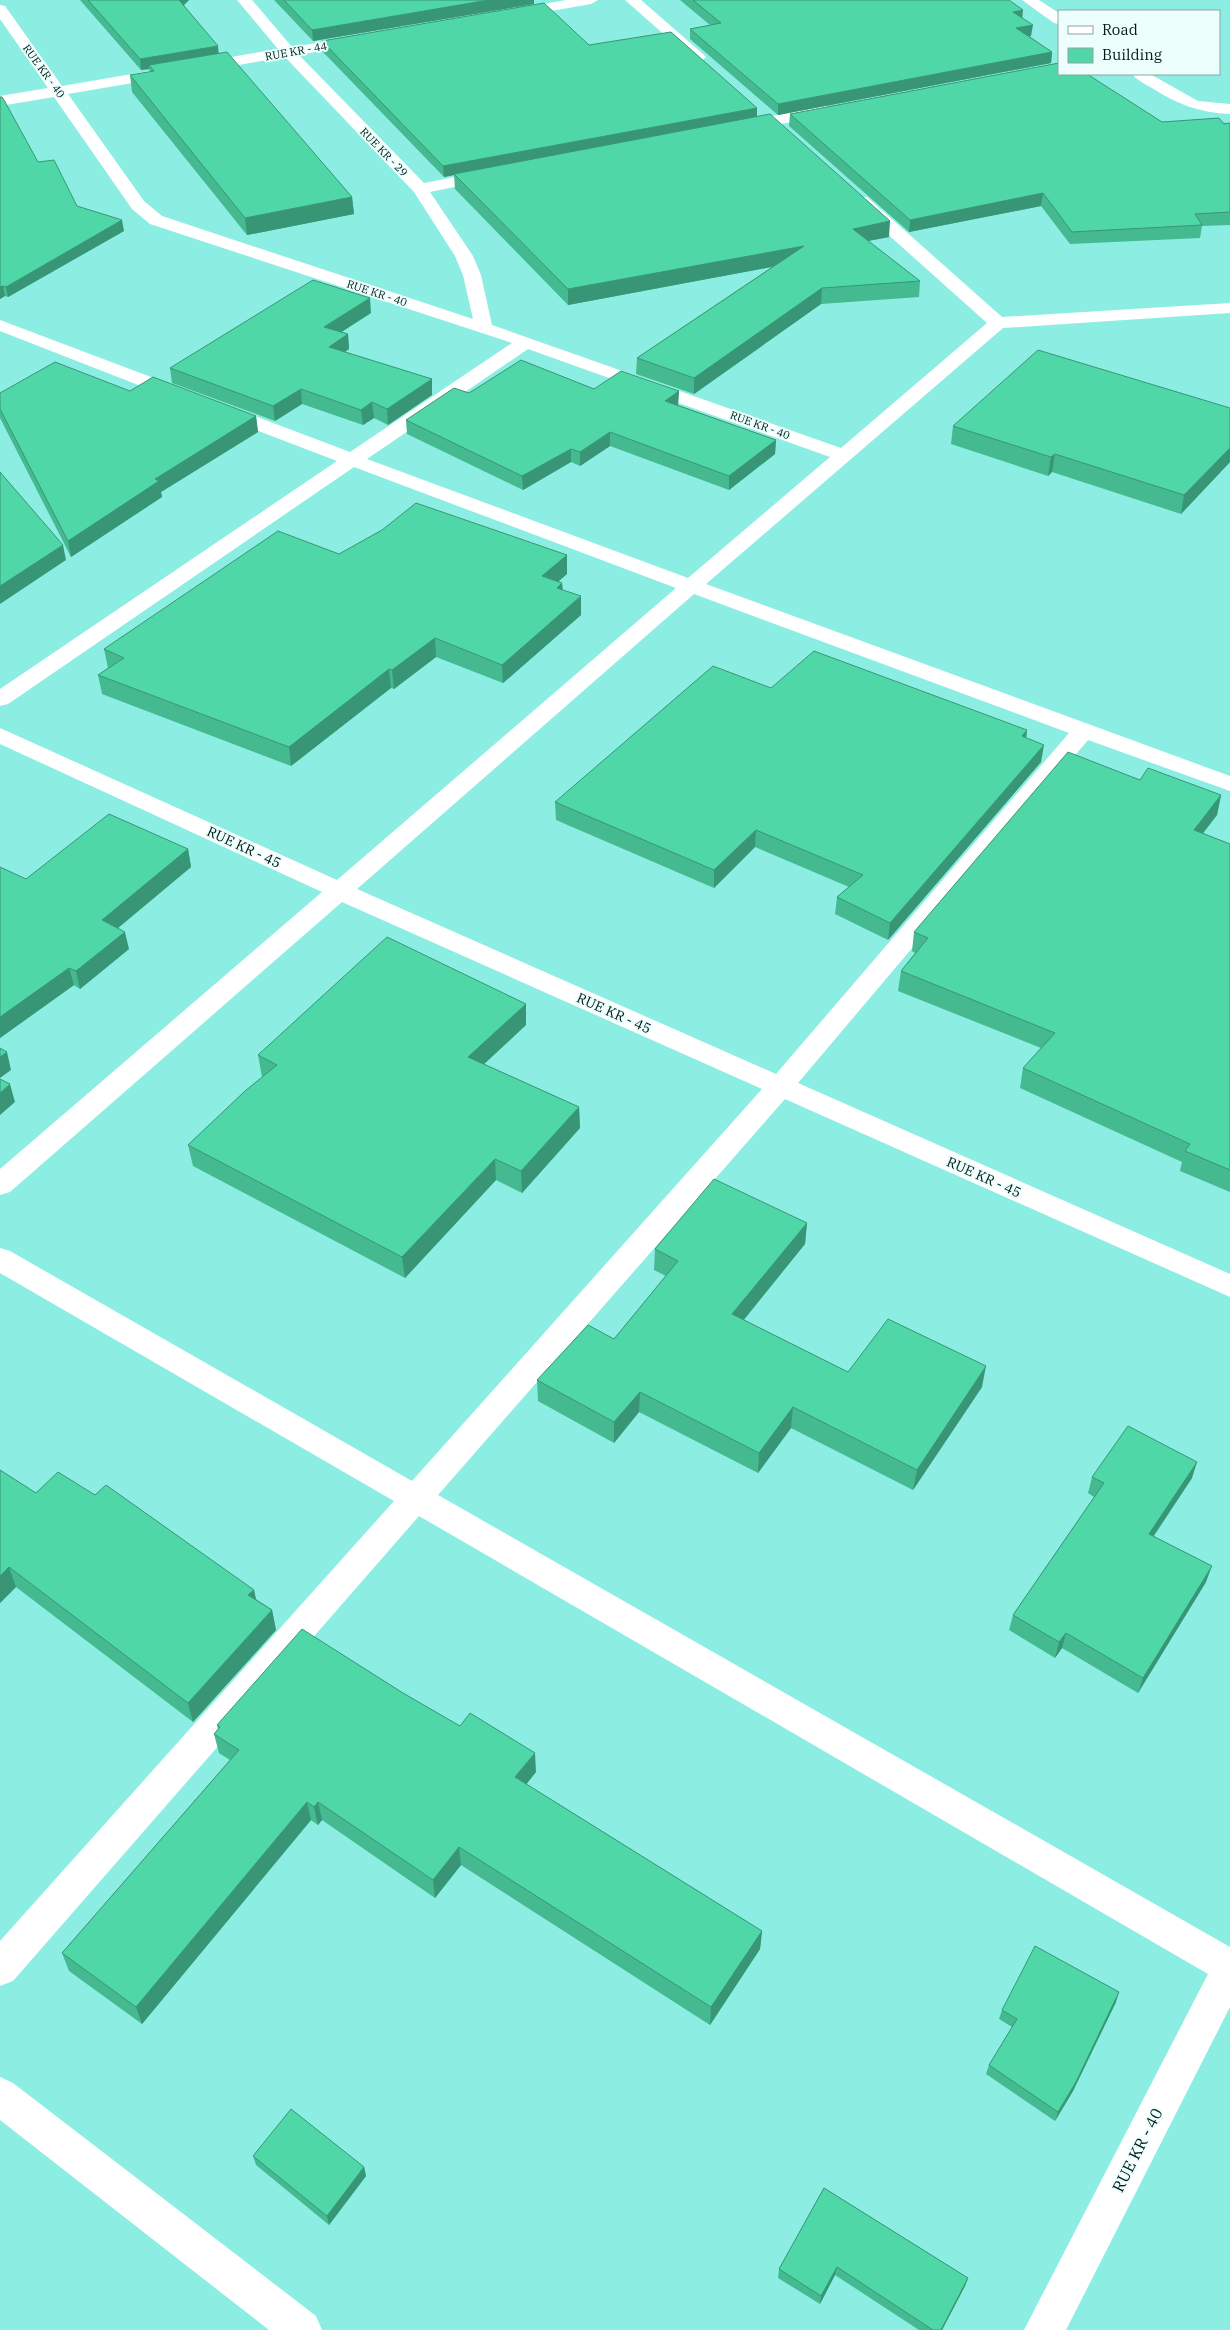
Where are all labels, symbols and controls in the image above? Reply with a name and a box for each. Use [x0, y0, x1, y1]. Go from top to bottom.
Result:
legend [1058, 10, 1220, 75]
text: Road [1102, 20, 1138, 39]
street label: RUE KR - 44 [264, 39, 329, 63]
street label: RUE KR - 40 [20, 42, 68, 101]
text: Building [1102, 45, 1162, 64]
street label: RUE KR - 29 [357, 125, 411, 179]
street label: RUE KR - 40 [345, 277, 409, 309]
street label: RUE KR - 40 [728, 408, 792, 442]
street label: RUE KR - 45 [204, 822, 284, 872]
street label: RUE KR - 45 [574, 989, 654, 1037]
street label: RUE KR - 45 [944, 1153, 1024, 1201]
street label: RUE KR - 40 [1107, 2105, 1167, 2195]

